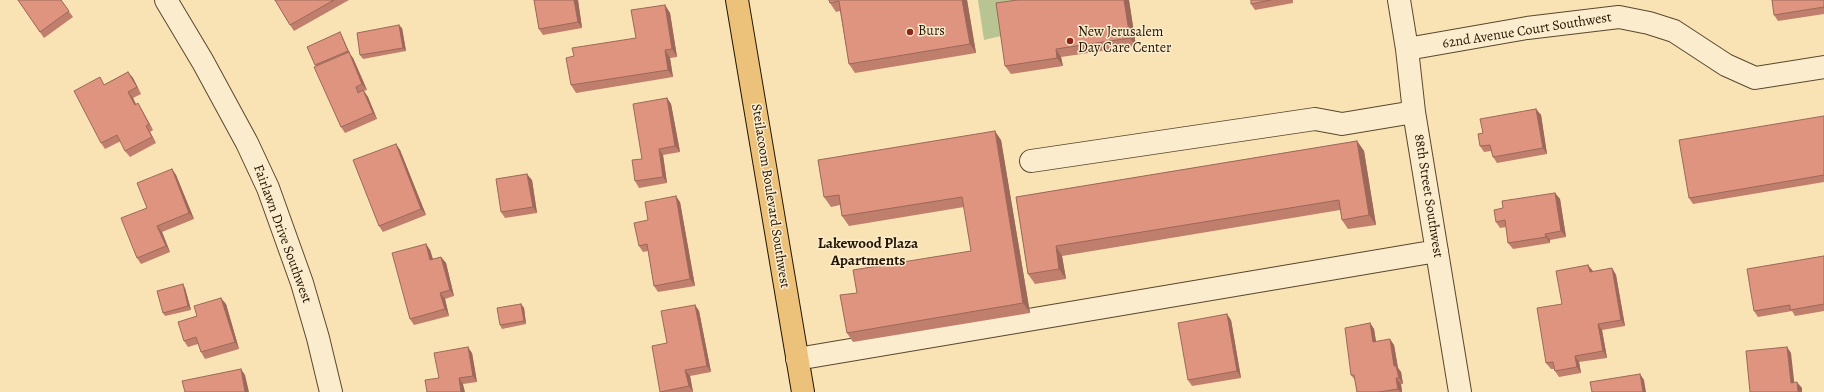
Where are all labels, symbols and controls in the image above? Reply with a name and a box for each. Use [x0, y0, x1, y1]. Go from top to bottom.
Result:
street label: 62nd Avenue Court Southwest [1441, 9, 1613, 53]
place label: Burs [918, 24, 945, 40]
place label: New Jerusalem Day Care Center [1078, 25, 1171, 58]
marker: Burs [905, 27, 915, 37]
marker: New Jerusalem Day Care Center [1065, 36, 1075, 46]
street label: Steilacoom Boulevard Southwest [747, 103, 793, 289]
street label: 88th Street Southwest [1410, 133, 1446, 259]
street label: Fairlawn Drive Southwest [249, 162, 315, 306]
district label: Lakewood Plaza Apartments [818, 235, 918, 270]

